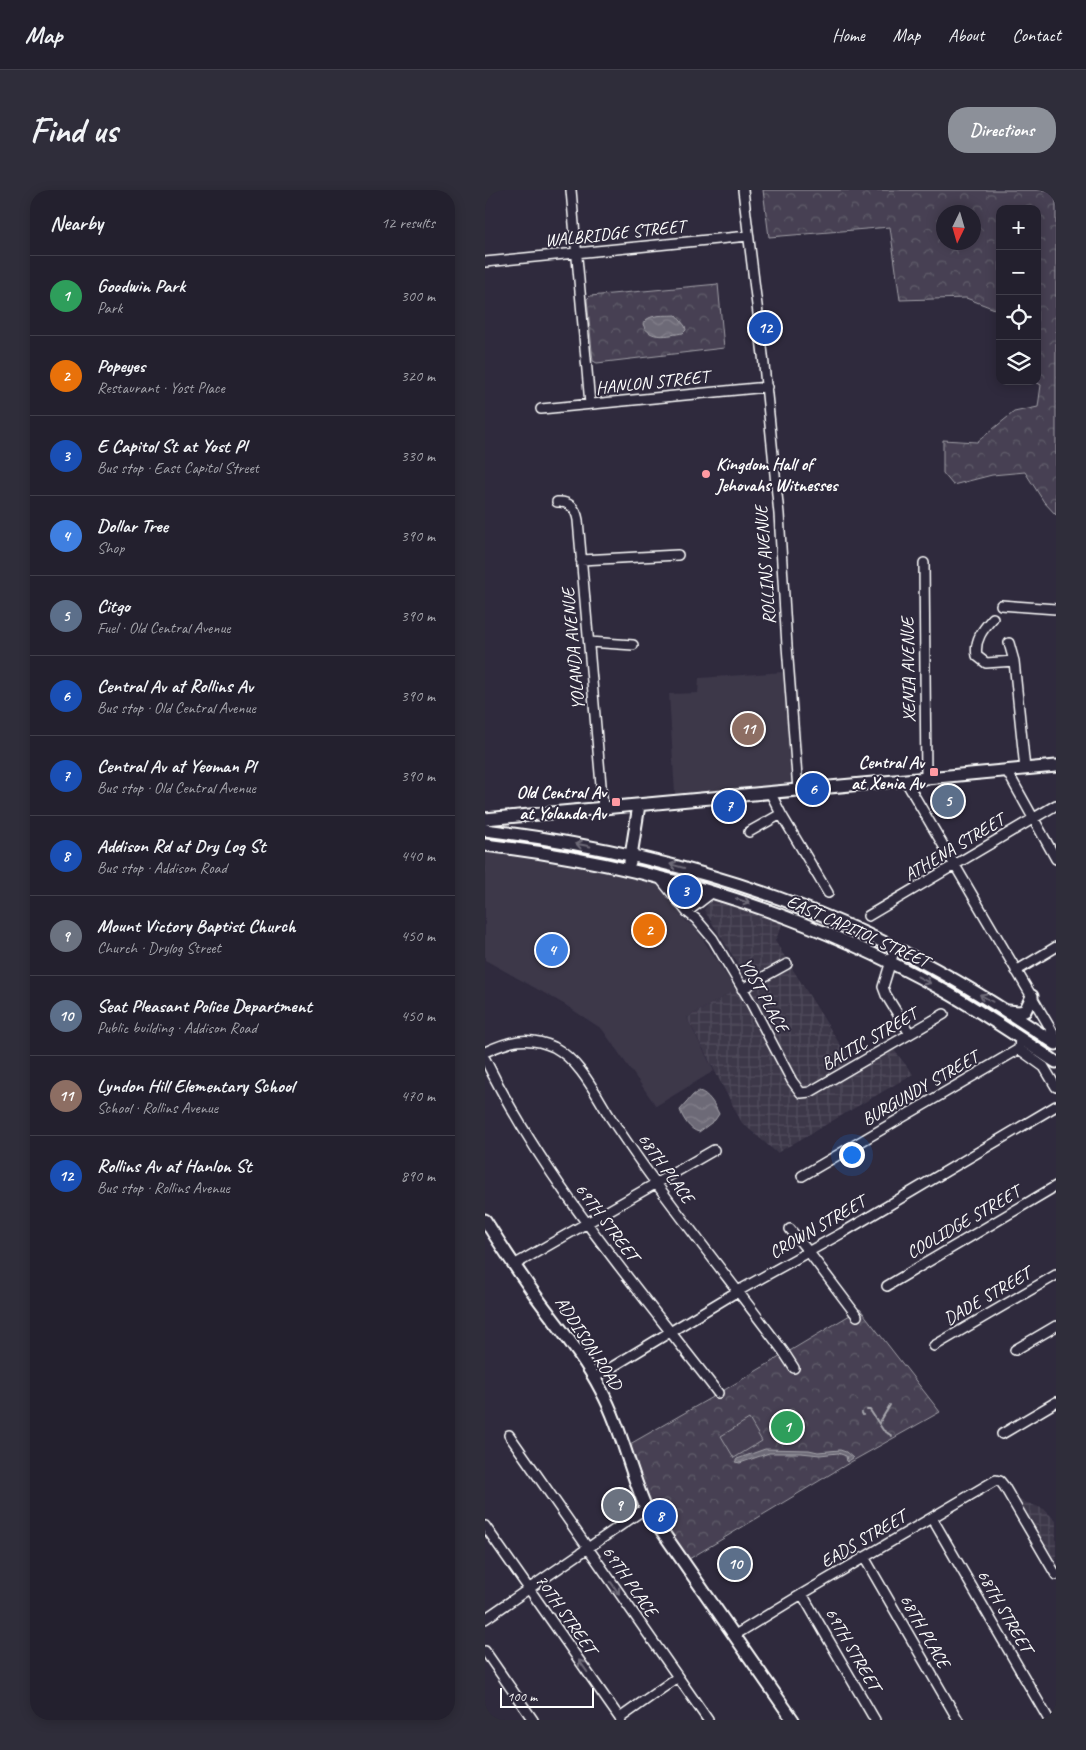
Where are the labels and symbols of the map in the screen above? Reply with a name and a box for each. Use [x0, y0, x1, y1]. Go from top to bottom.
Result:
north arrow [936, 205, 981, 250]
street label: WALBRIDGE STREET [544, 214, 690, 251]
pin: 12 [749, 309, 781, 347]
street label: HANLON STREET [595, 365, 714, 399]
place label: Kingdom Hall of Jehovahs Witnesses [714, 453, 839, 496]
marker: Kingdom Hall of Jehovahs Witnesses [700, 468, 712, 480]
street label: ROLLINS AVENUE [750, 503, 780, 625]
street label: YOLANDA AVENUE [556, 585, 589, 711]
street label: XENIA AVENUE [896, 615, 920, 723]
pin: 11 [732, 710, 764, 748]
place label: Central Av at Xenia Av [851, 751, 926, 794]
marker: Central Av at Xenia Av [928, 766, 940, 778]
pin: 6 [797, 770, 829, 808]
place label: Old Central Av at Yolanda Av [516, 781, 608, 824]
pin: 5 [932, 782, 964, 820]
pin: 7 [713, 787, 745, 825]
marker: Old Central Av at Yolanda Av [610, 796, 622, 808]
street label: ATHENA STREET [900, 807, 1011, 885]
one-way arrow [576, 839, 592, 849]
one-way arrow [669, 861, 685, 870]
pin: 3 [669, 872, 701, 910]
street label: EAST CAPITOL STREET [783, 890, 936, 974]
one-way arrow [735, 897, 750, 906]
pin: 2 [633, 911, 665, 949]
pin: 4 [536, 931, 568, 969]
street label: YOST PLACE [735, 954, 794, 1038]
one-way arrow [916, 975, 931, 985]
one-way arrow [980, 993, 994, 1003]
street label: BALTIC STREET [817, 1000, 925, 1075]
street label: BURGUNDY STREET [858, 1044, 985, 1130]
street label: 68TH PLACE [633, 1129, 700, 1209]
your location [839, 1142, 865, 1168]
street label: COOLIDGE STREET [902, 1178, 1028, 1263]
street label: 69TH STREET [570, 1179, 646, 1269]
street label: CROWN STREET [765, 1188, 873, 1263]
street label: DADE STREET [940, 1260, 1038, 1330]
street label: ADDISON ROAD [551, 1292, 628, 1395]
pin: 1 [771, 1408, 803, 1446]
pin: 9 [603, 1486, 635, 1524]
pin: 8 [644, 1497, 676, 1535]
street label: EADS STREET [816, 1503, 914, 1572]
street label: 69TH PLACE [598, 1541, 664, 1622]
pin: 10 [719, 1545, 751, 1583]
street label: 68TH STREET [972, 1566, 1040, 1661]
street label: 70TH STREET [531, 1570, 604, 1662]
one-way arrow [610, 1581, 620, 1595]
street label: 68TH PLACE [895, 1590, 956, 1674]
street label: 69TH STREET [820, 1604, 888, 1699]
one-way arrow [578, 1659, 588, 1673]
scale bar [500, 1685, 594, 1708]

